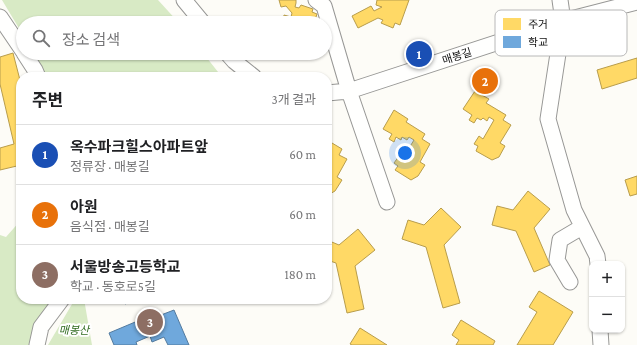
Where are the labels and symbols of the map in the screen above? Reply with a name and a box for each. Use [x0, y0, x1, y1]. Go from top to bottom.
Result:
legend [495, 10, 627, 56]
text: 주거 [528, 18, 548, 30]
text: 학교 [528, 36, 548, 48]
pin: 1 [406, 39, 432, 69]
street label: 매봉길 [441, 46, 473, 66]
pin: 2 [472, 66, 498, 96]
your location [395, 143, 415, 163]
pin: 3 [137, 307, 163, 337]
park label: 매봉산 [59, 324, 91, 336]

